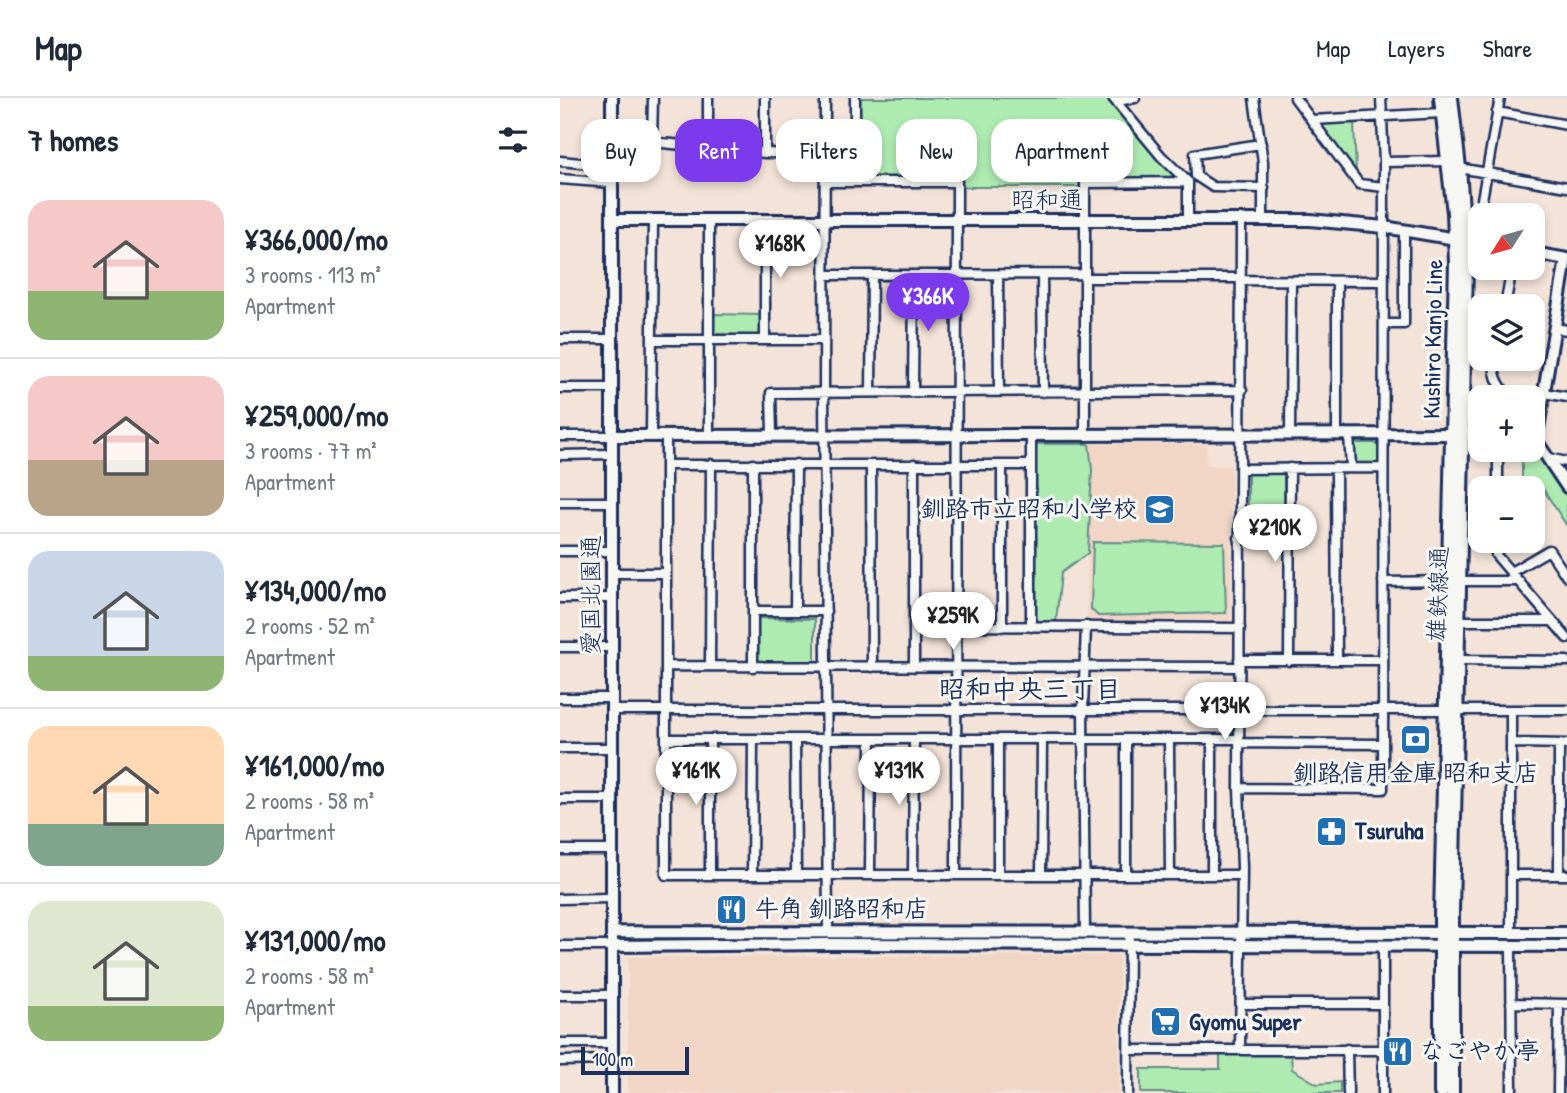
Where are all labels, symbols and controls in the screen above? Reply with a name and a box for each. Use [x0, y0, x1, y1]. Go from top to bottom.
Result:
text: Map [35, 26, 82, 70]
text: Map [1316, 32, 1350, 64]
text: Layers [1388, 32, 1445, 64]
text: Share [1483, 32, 1532, 64]
chip: Buy [581, 119, 661, 182]
chip: Rent [675, 119, 762, 182]
chip: Filters [776, 119, 882, 182]
chip: New [896, 119, 977, 182]
chip: Apartment [991, 119, 1133, 182]
text: 7 homes [28, 120, 118, 160]
icon: filters [494, 121, 532, 159]
street label: 昭和通 [1011, 183, 1083, 215]
north arrow [1468, 203, 1545, 280]
map controls [1468, 203, 1545, 553]
text: ¥366,000/mo [245, 219, 388, 259]
pin: ¥168K [731, 220, 829, 280]
text: ¥168K [755, 227, 805, 258]
icon: home [84, 228, 168, 312]
street label: Kushiro Kanjo Line [1415, 258, 1449, 419]
text: 3 rooms · 113 m² [245, 259, 381, 290]
pin: ¥366K [879, 274, 977, 333]
text: ¥366K [902, 280, 954, 311]
text: Apartment [245, 290, 335, 321]
button: layers [1468, 294, 1545, 371]
button: + [1468, 385, 1545, 462]
text: ¥259,000/mo [245, 395, 388, 435]
icon: home [84, 404, 168, 488]
text: 3 rooms · 77 m² [245, 435, 377, 466]
text: Apartment [245, 466, 335, 497]
button: − [1468, 476, 1545, 553]
place label: 釧路市立昭和小学校 [921, 492, 1137, 524]
school or university icon: 釧路市立昭和小学校 [1143, 492, 1177, 526]
pin: ¥210K [1226, 504, 1324, 564]
text: ¥210K [1249, 511, 1301, 542]
street label: 愛国北園通 [574, 535, 606, 655]
street label: 雄鉄線通 [1419, 545, 1455, 642]
text: ¥134,000/mo [245, 570, 386, 610]
icon: home [84, 579, 168, 663]
pin: ¥259K [904, 592, 1002, 652]
text: ¥259K [927, 599, 979, 630]
text: 2 rooms · 52 m² [245, 610, 375, 641]
text: Apartment [245, 641, 335, 672]
district label: 昭和中央三丁目 [939, 671, 1121, 706]
pin: ¥134K [1176, 682, 1274, 742]
text: ¥134K [1200, 689, 1250, 720]
bank icon: 釧路信用金庫 昭和支店 [1399, 722, 1433, 756]
text: ¥161,000/mo [245, 745, 384, 785]
pin: ¥161K [647, 748, 745, 807]
pin: ¥131K [850, 748, 948, 807]
icon: home [84, 754, 168, 838]
text: ¥161K [672, 754, 720, 785]
text: ¥131K [874, 754, 924, 785]
place label: 釧路信用金庫 昭和支店 [1293, 756, 1539, 788]
text: 2 rooms · 58 m² [245, 785, 374, 816]
pharmacy icon: Tsuruha [1315, 814, 1349, 848]
place label: Tsuruha [1354, 814, 1424, 846]
text: Apartment [245, 816, 335, 847]
restaurant icon: 牛角 釧路昭和店 [715, 892, 749, 926]
place label: 牛角 釧路昭和店 [755, 892, 929, 924]
text: ¥131,000/mo [245, 920, 386, 960]
icon: home [84, 929, 168, 1013]
text: 2 rooms · 58 m² [245, 960, 374, 991]
text: Apartment [245, 991, 335, 1022]
supermarket icon: Gyomu Super [1149, 1005, 1183, 1039]
place label: Gyomu Super [1189, 1005, 1302, 1038]
restaurant icon: なごやか亭 [1380, 1034, 1414, 1068]
place label: なごやか亭 [1420, 1034, 1540, 1066]
scale bar [581, 1044, 690, 1076]
text: 100 m [592, 1046, 633, 1072]

